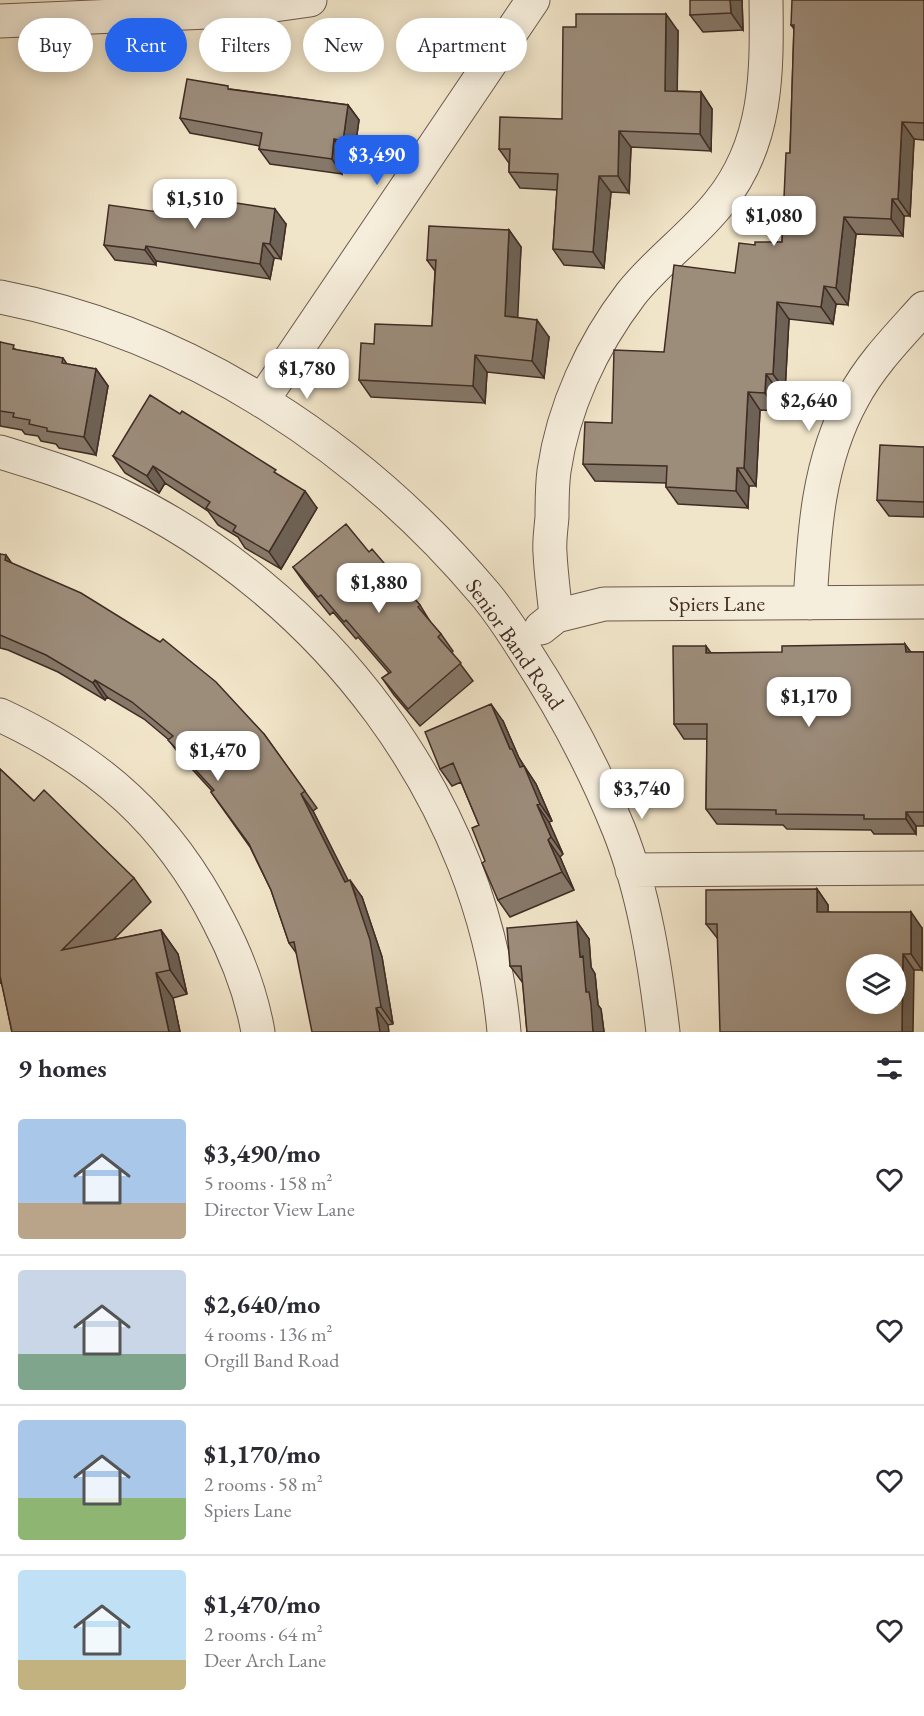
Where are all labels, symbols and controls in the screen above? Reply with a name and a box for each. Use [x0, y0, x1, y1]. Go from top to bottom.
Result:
chip: Buy [18, 18, 93, 72]
chip: Rent [105, 18, 187, 72]
chip: Filters [199, 18, 291, 72]
chip: New [303, 18, 384, 72]
chip: Apartment [396, 18, 527, 72]
pin: $3,490 [328, 135, 426, 186]
text: $3,490 [349, 141, 405, 167]
pin: $1,510 [146, 179, 244, 230]
text: $1,510 [167, 185, 223, 211]
pin: $1,080 [725, 196, 823, 247]
text: $1,080 [746, 202, 802, 228]
pin: $1,780 [258, 349, 356, 400]
text: $1,780 [279, 355, 335, 381]
pin: $2,640 [760, 381, 858, 432]
text: $2,640 [781, 387, 837, 413]
pin: $1,880 [330, 563, 428, 614]
text: $1,880 [351, 569, 407, 595]
street label: Senior Band Road [459, 573, 571, 716]
street label: Spiers Lane [669, 589, 766, 618]
pin: $1,170 [760, 677, 858, 728]
text: $1,170 [781, 683, 837, 709]
pin: $1,470 [169, 731, 267, 782]
text: $1,470 [190, 737, 246, 763]
pin: $3,740 [593, 769, 691, 820]
text: $3,740 [614, 775, 670, 801]
map controls [846, 954, 906, 1014]
button: layers [846, 954, 906, 1014]
text: 9 homes [18, 1051, 107, 1085]
icon: filters [873, 1052, 906, 1085]
text: $3,490/mo [204, 1136, 320, 1170]
icon: home [66, 1143, 138, 1215]
icon: heart [873, 1163, 906, 1196]
text: 5 rooms · 158 m² [204, 1170, 332, 1196]
text: Director View Lane [204, 1196, 355, 1222]
text: $2,640/mo [204, 1287, 320, 1321]
icon: home [66, 1294, 138, 1366]
icon: heart [873, 1314, 906, 1347]
text: 4 rooms · 136 m² [204, 1321, 332, 1347]
text: Orgill Band Road [204, 1347, 339, 1373]
text: $1,170/mo [204, 1437, 320, 1471]
icon: home [66, 1444, 138, 1516]
icon: heart [873, 1464, 906, 1497]
text: 2 rooms · 58 m² [204, 1471, 323, 1497]
text: Spiers Lane [204, 1497, 292, 1523]
text: $1,470/mo [204, 1587, 320, 1621]
icon: home [66, 1594, 138, 1666]
icon: heart [873, 1614, 906, 1647]
text: 2 rooms · 64 m² [204, 1621, 323, 1647]
text: Deer Arch Lane [204, 1647, 326, 1673]

